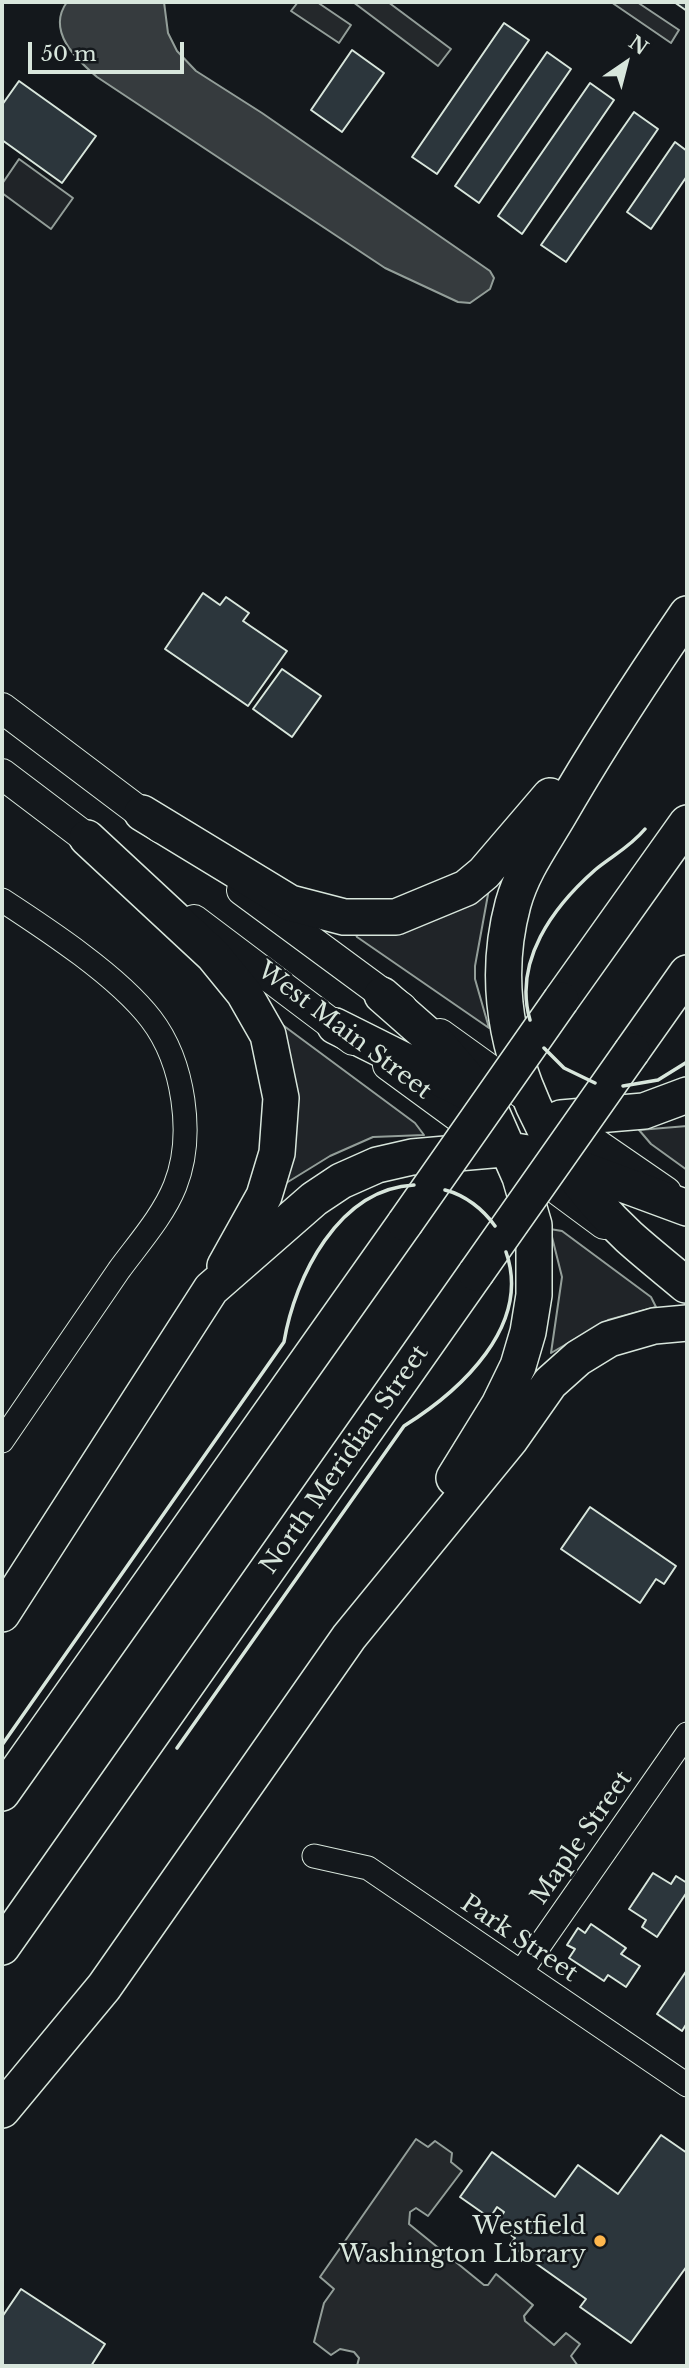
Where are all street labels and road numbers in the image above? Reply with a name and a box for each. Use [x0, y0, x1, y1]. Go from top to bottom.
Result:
street label: West Main Street [251, 956, 437, 1106]
street label: North Meridian Street [255, 1340, 435, 1580]
street label: Maple Street [525, 1766, 639, 1910]
street label: Park Street [455, 1889, 583, 1989]

